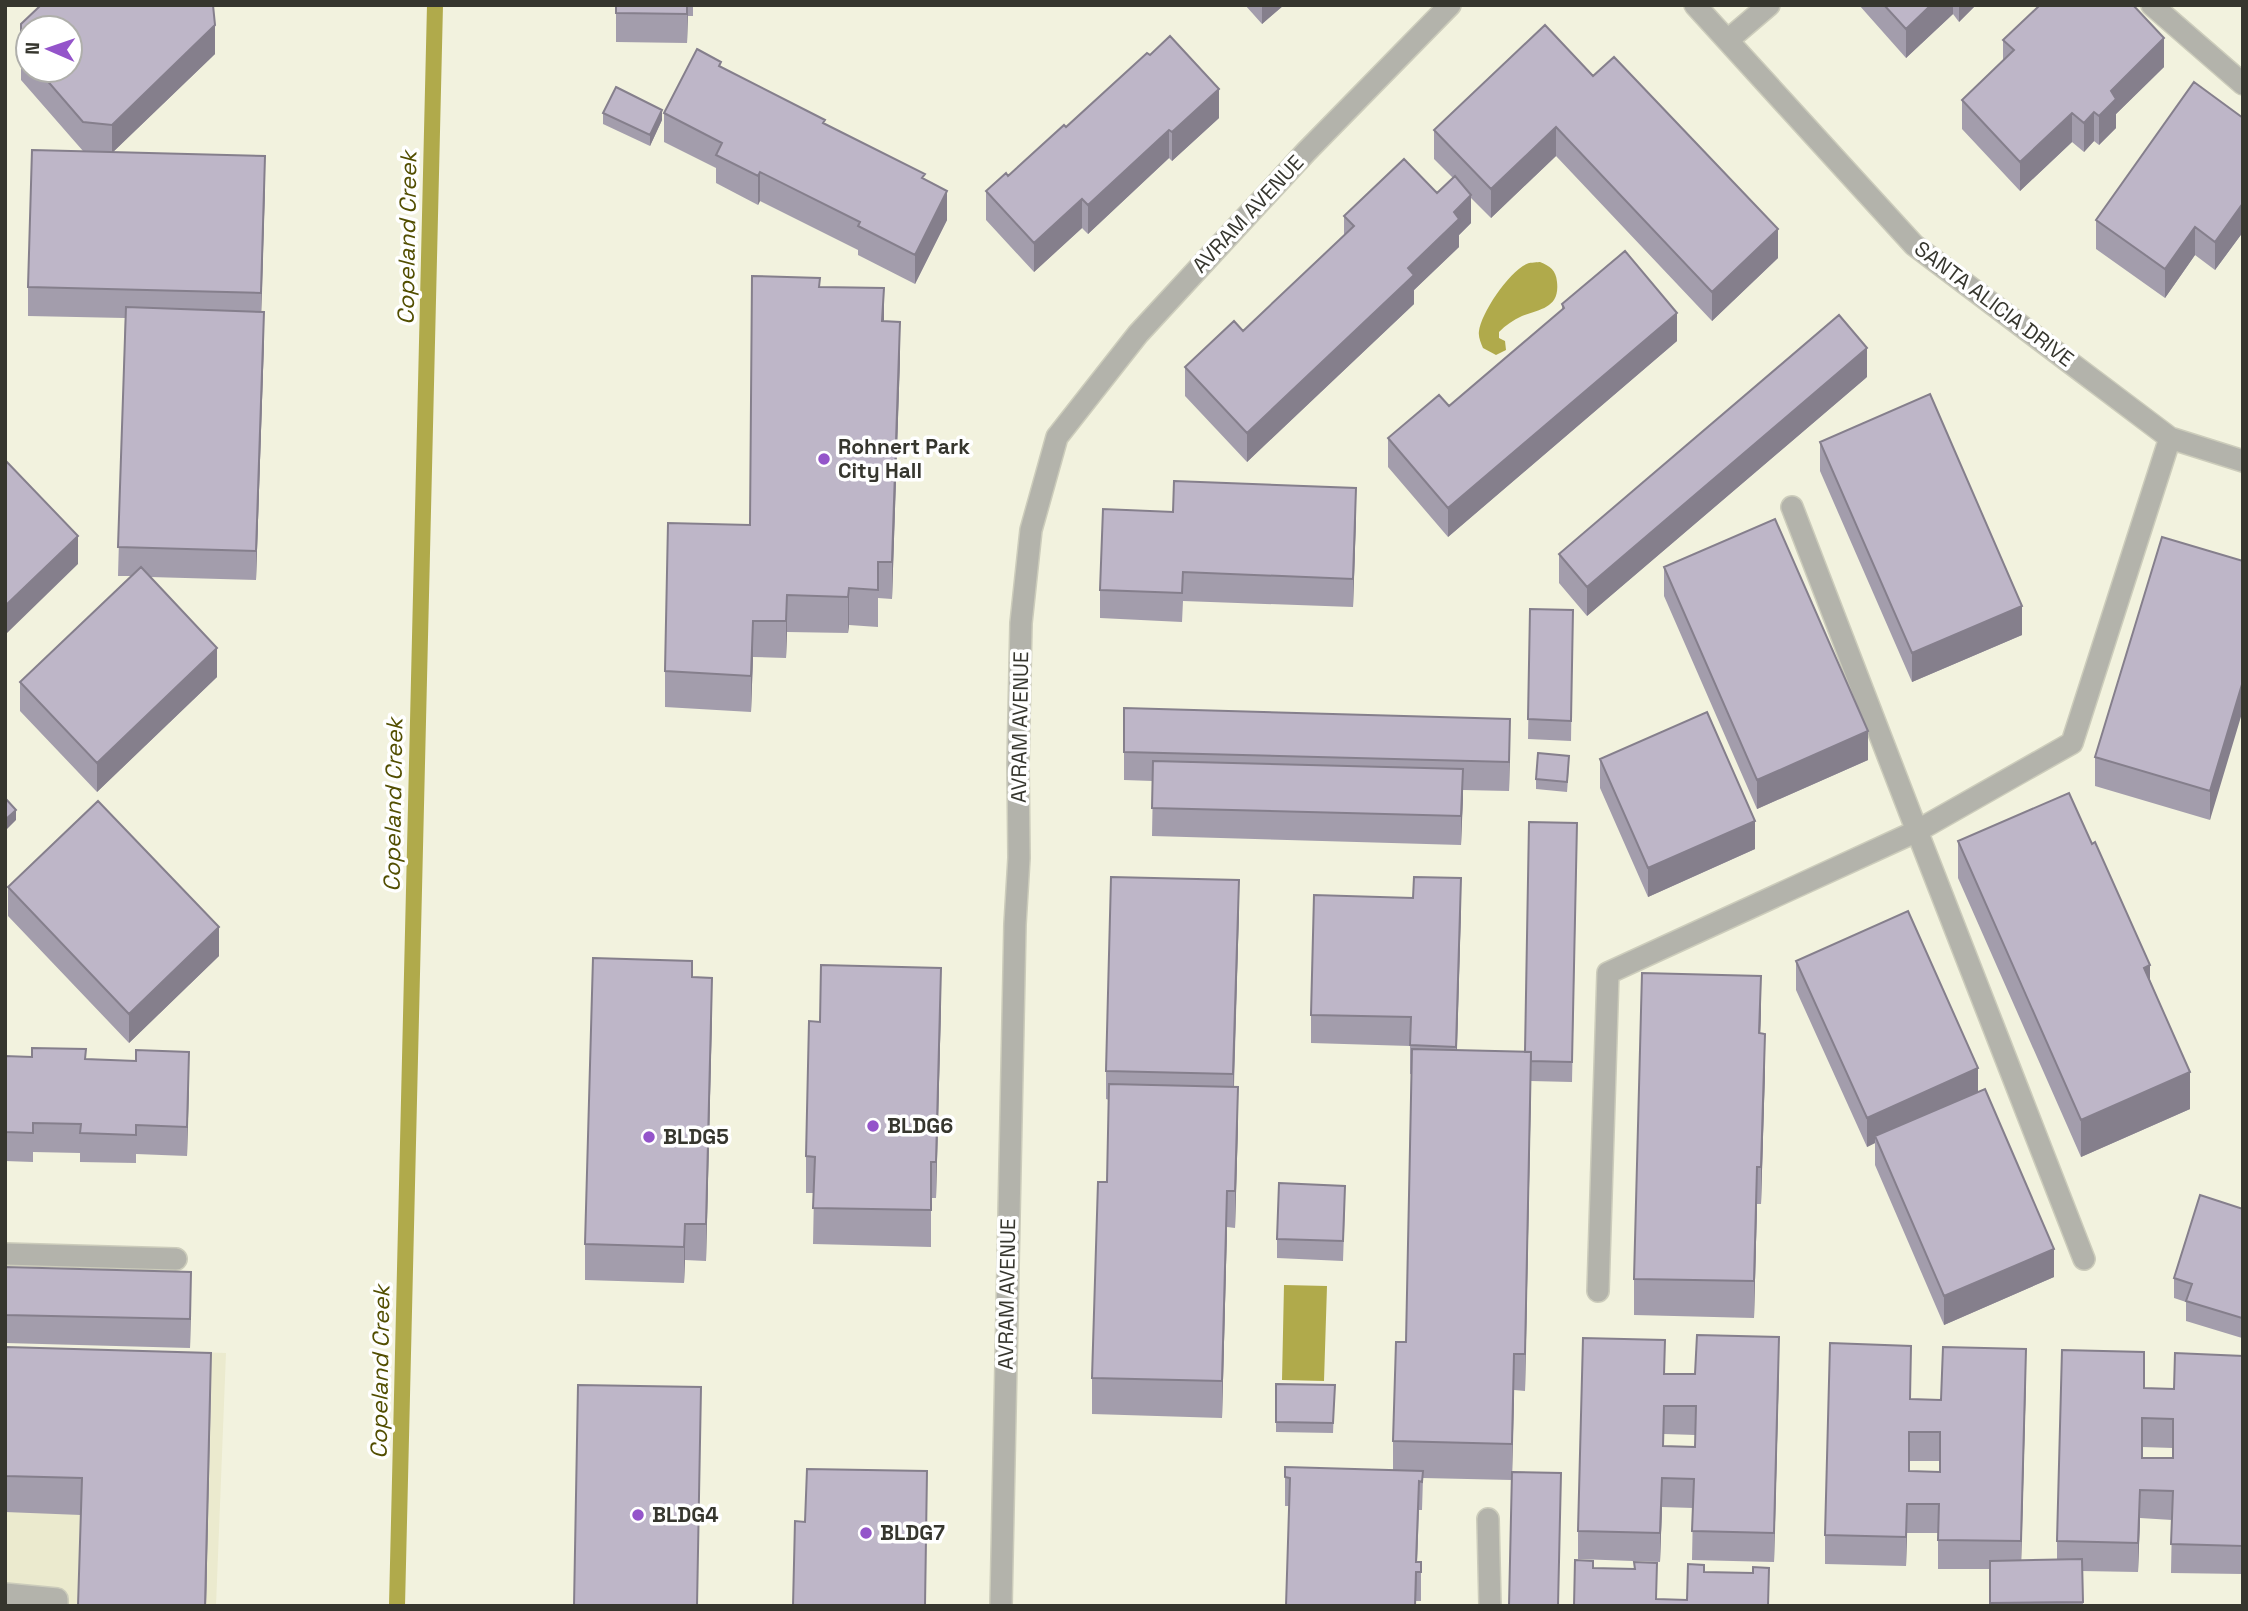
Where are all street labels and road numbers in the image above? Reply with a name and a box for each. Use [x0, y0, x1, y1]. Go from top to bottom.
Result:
street label: AVRAM AVENUE [1186, 149, 1309, 278]
street label: SANTA ALICIA DRIVE [1909, 235, 2079, 372]
street label: AVRAM AVENUE [1005, 651, 1034, 803]
street label: AVRAM AVENUE [992, 1218, 1021, 1370]

